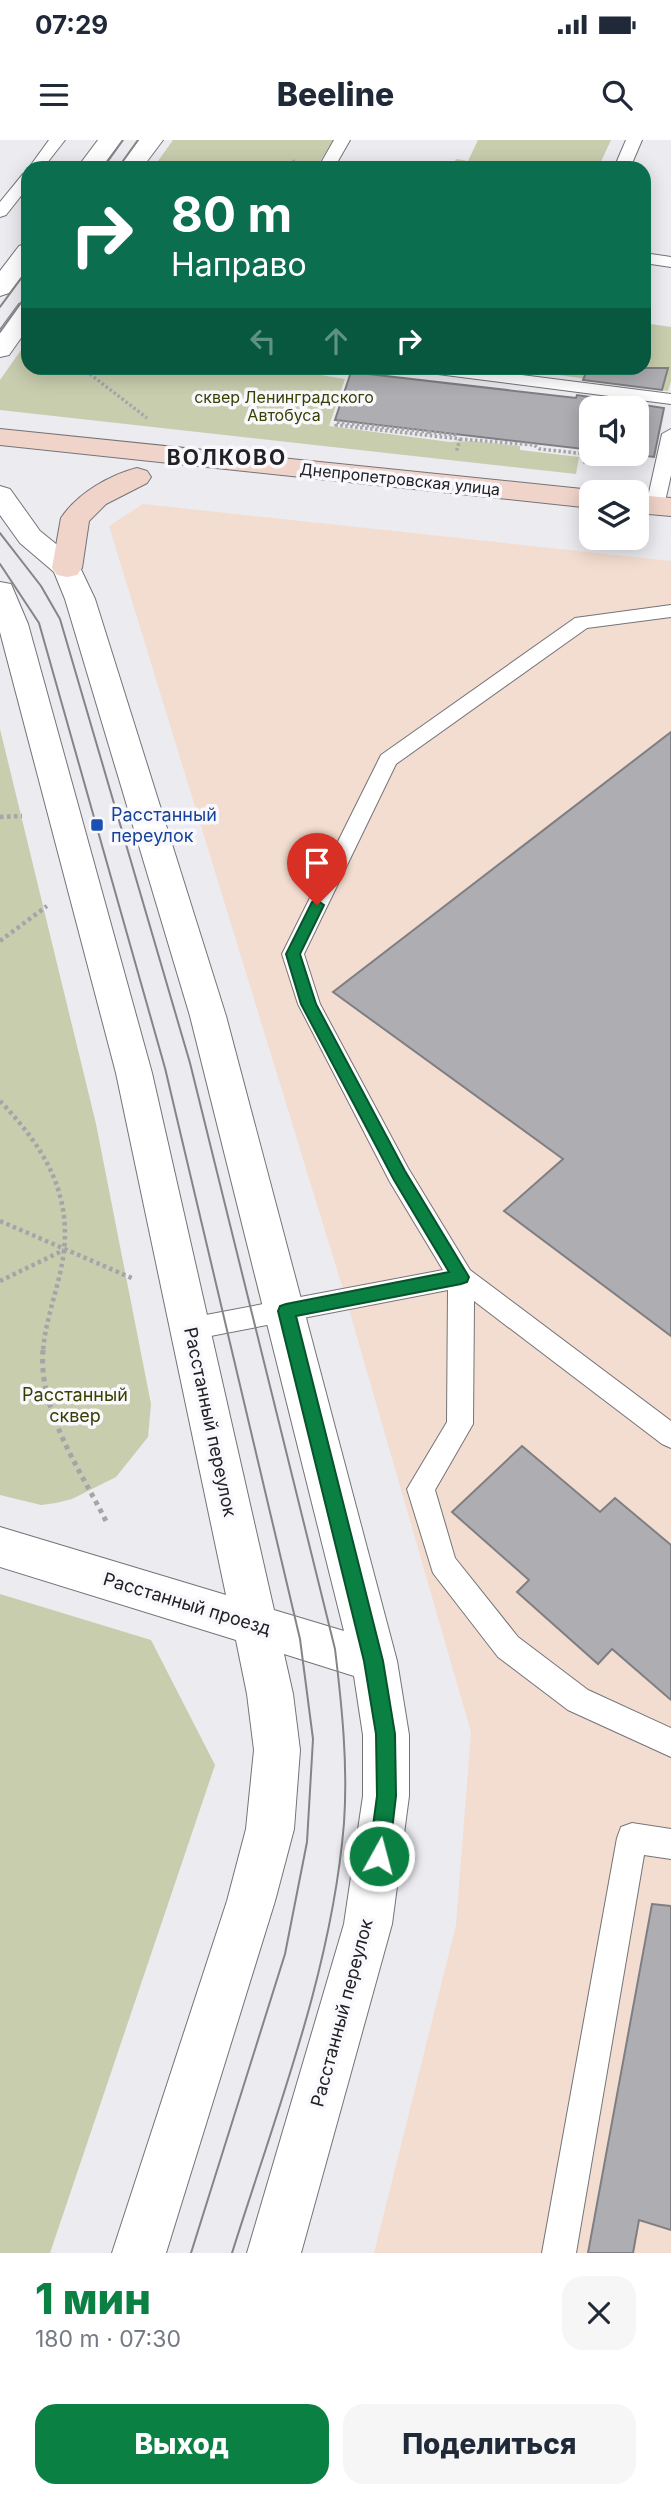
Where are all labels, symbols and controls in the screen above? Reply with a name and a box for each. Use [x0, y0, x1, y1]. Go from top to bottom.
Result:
text: 07:29 [35, 9, 108, 40]
text: Beeline [277, 75, 394, 114]
icon: menu [35, 76, 73, 114]
icon: search [598, 76, 636, 114]
text: 80 m [171, 185, 292, 244]
icon: right [56, 189, 147, 280]
text: Направо [171, 245, 307, 284]
icon: left [244, 322, 282, 360]
icon: ahead [317, 322, 355, 360]
icon: right [390, 322, 428, 360]
park label: сквер Ленинградского Автобуса [194, 387, 374, 425]
map controls [579, 396, 649, 550]
button: sound [579, 396, 649, 466]
district label: ВОЛКОВО [167, 445, 287, 470]
street label: Днепропетровская улица [299, 459, 501, 499]
button: layers [579, 480, 649, 550]
place label: Расстанный переулок [111, 804, 217, 846]
marker: Расстанный переулок [89, 817, 105, 833]
pin [287, 833, 347, 905]
icon: arrive [298, 844, 336, 882]
street label: Расстанный переулок [180, 1325, 241, 1519]
park label: Расстанный сквер [22, 1384, 128, 1426]
street label: Расстанный проезд [101, 1568, 273, 1639]
position arrow [342, 1819, 416, 1893]
street label: Расстанный переулок [306, 1917, 377, 2109]
text: 1 мин [35, 2273, 151, 2324]
button: close [562, 2276, 636, 2350]
text: 180 m · 07:30 [35, 2325, 181, 2353]
button: Выход [35, 2404, 329, 2484]
button: Поделиться [343, 2404, 636, 2484]

